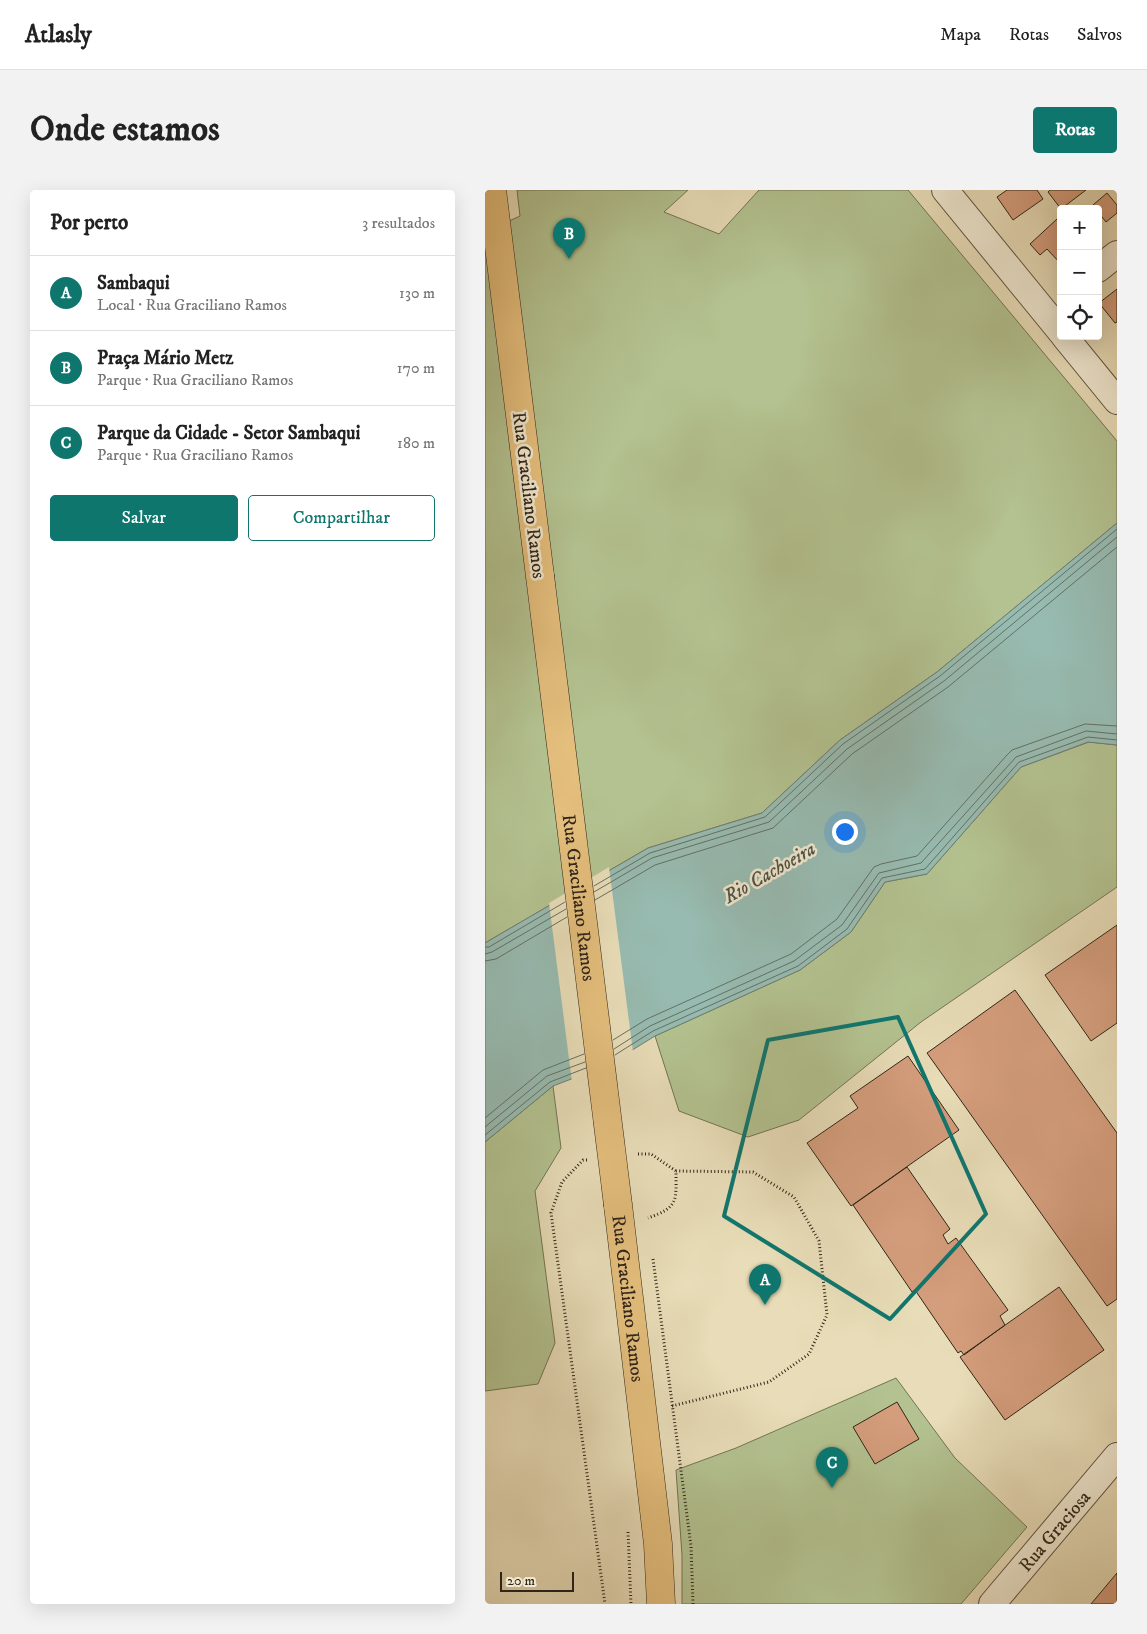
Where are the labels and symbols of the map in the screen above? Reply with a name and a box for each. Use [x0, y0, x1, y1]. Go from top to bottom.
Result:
pin: B [553, 218, 585, 259]
street label: Rua Graciliano Ramos [507, 410, 550, 580]
street label: Rua Graciliano Ramos [557, 813, 600, 982]
your location [832, 819, 858, 845]
water label: Rio Cachoeira [718, 837, 820, 910]
street label: Rua Graciliano Ramos [606, 1214, 649, 1383]
pin: A [749, 1264, 781, 1305]
pin: C [816, 1447, 848, 1488]
street label: Rua Graciosa [1014, 1486, 1096, 1577]
scale bar [500, 1569, 574, 1592]

